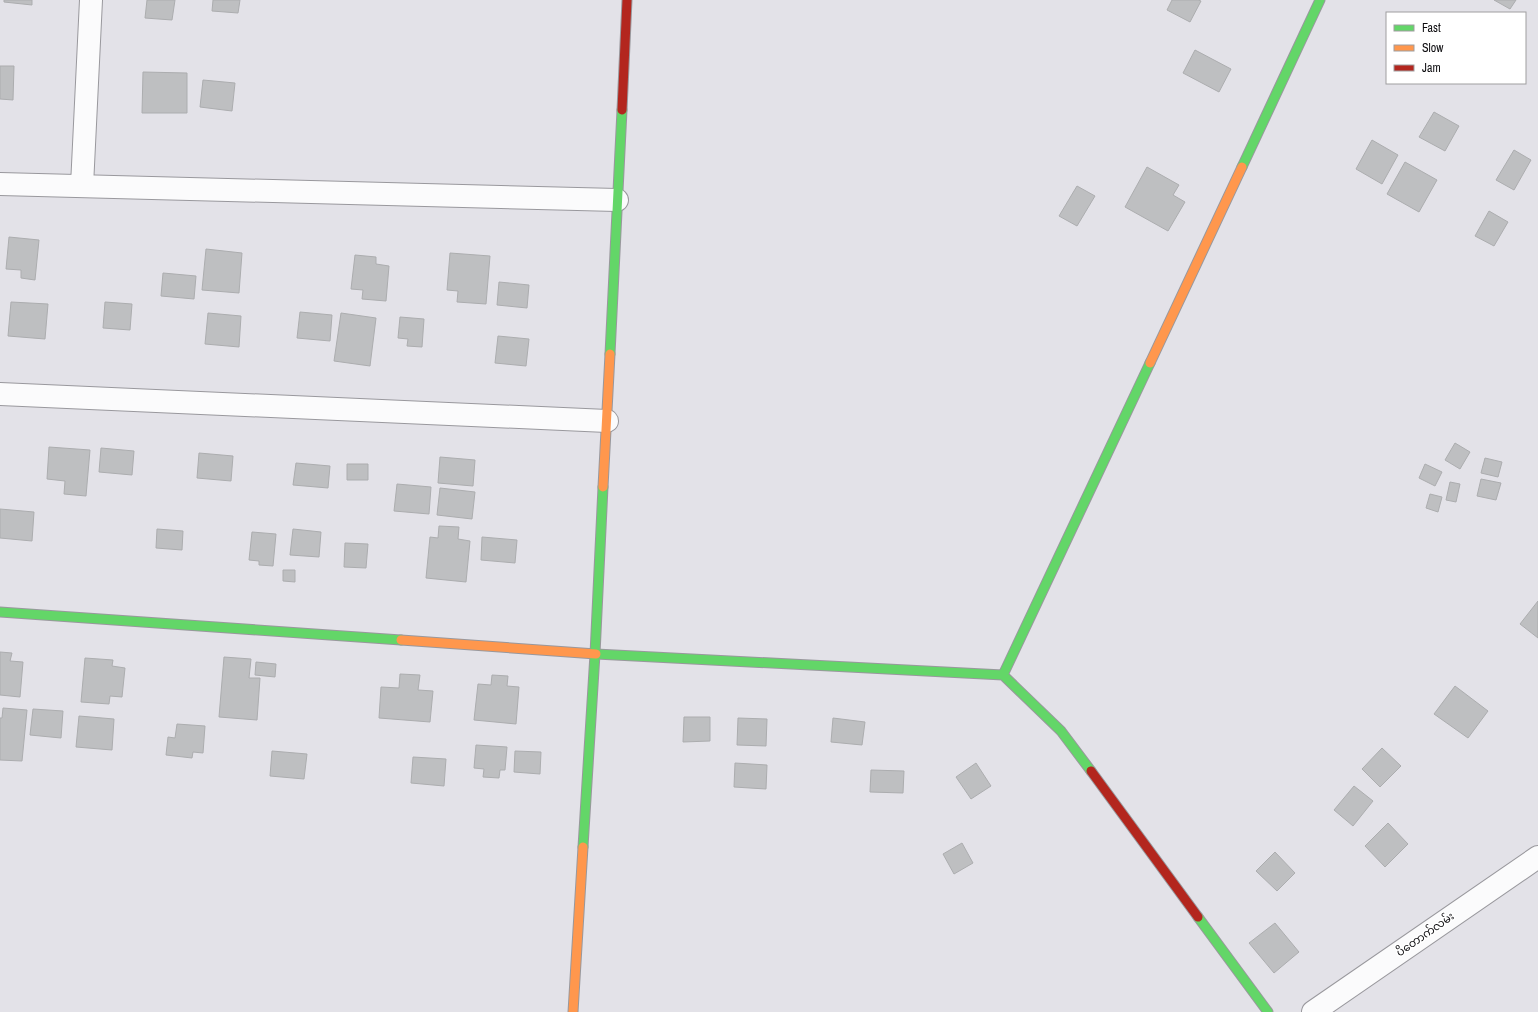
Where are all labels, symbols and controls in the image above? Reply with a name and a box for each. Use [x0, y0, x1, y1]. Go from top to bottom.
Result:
legend [1386, 12, 1526, 84]
text: Fast [1422, 20, 1441, 36]
text: Slow [1422, 40, 1444, 56]
text: Jam [1422, 60, 1441, 76]
street label: ပိတောက်လမ်း [1393, 909, 1457, 959]

